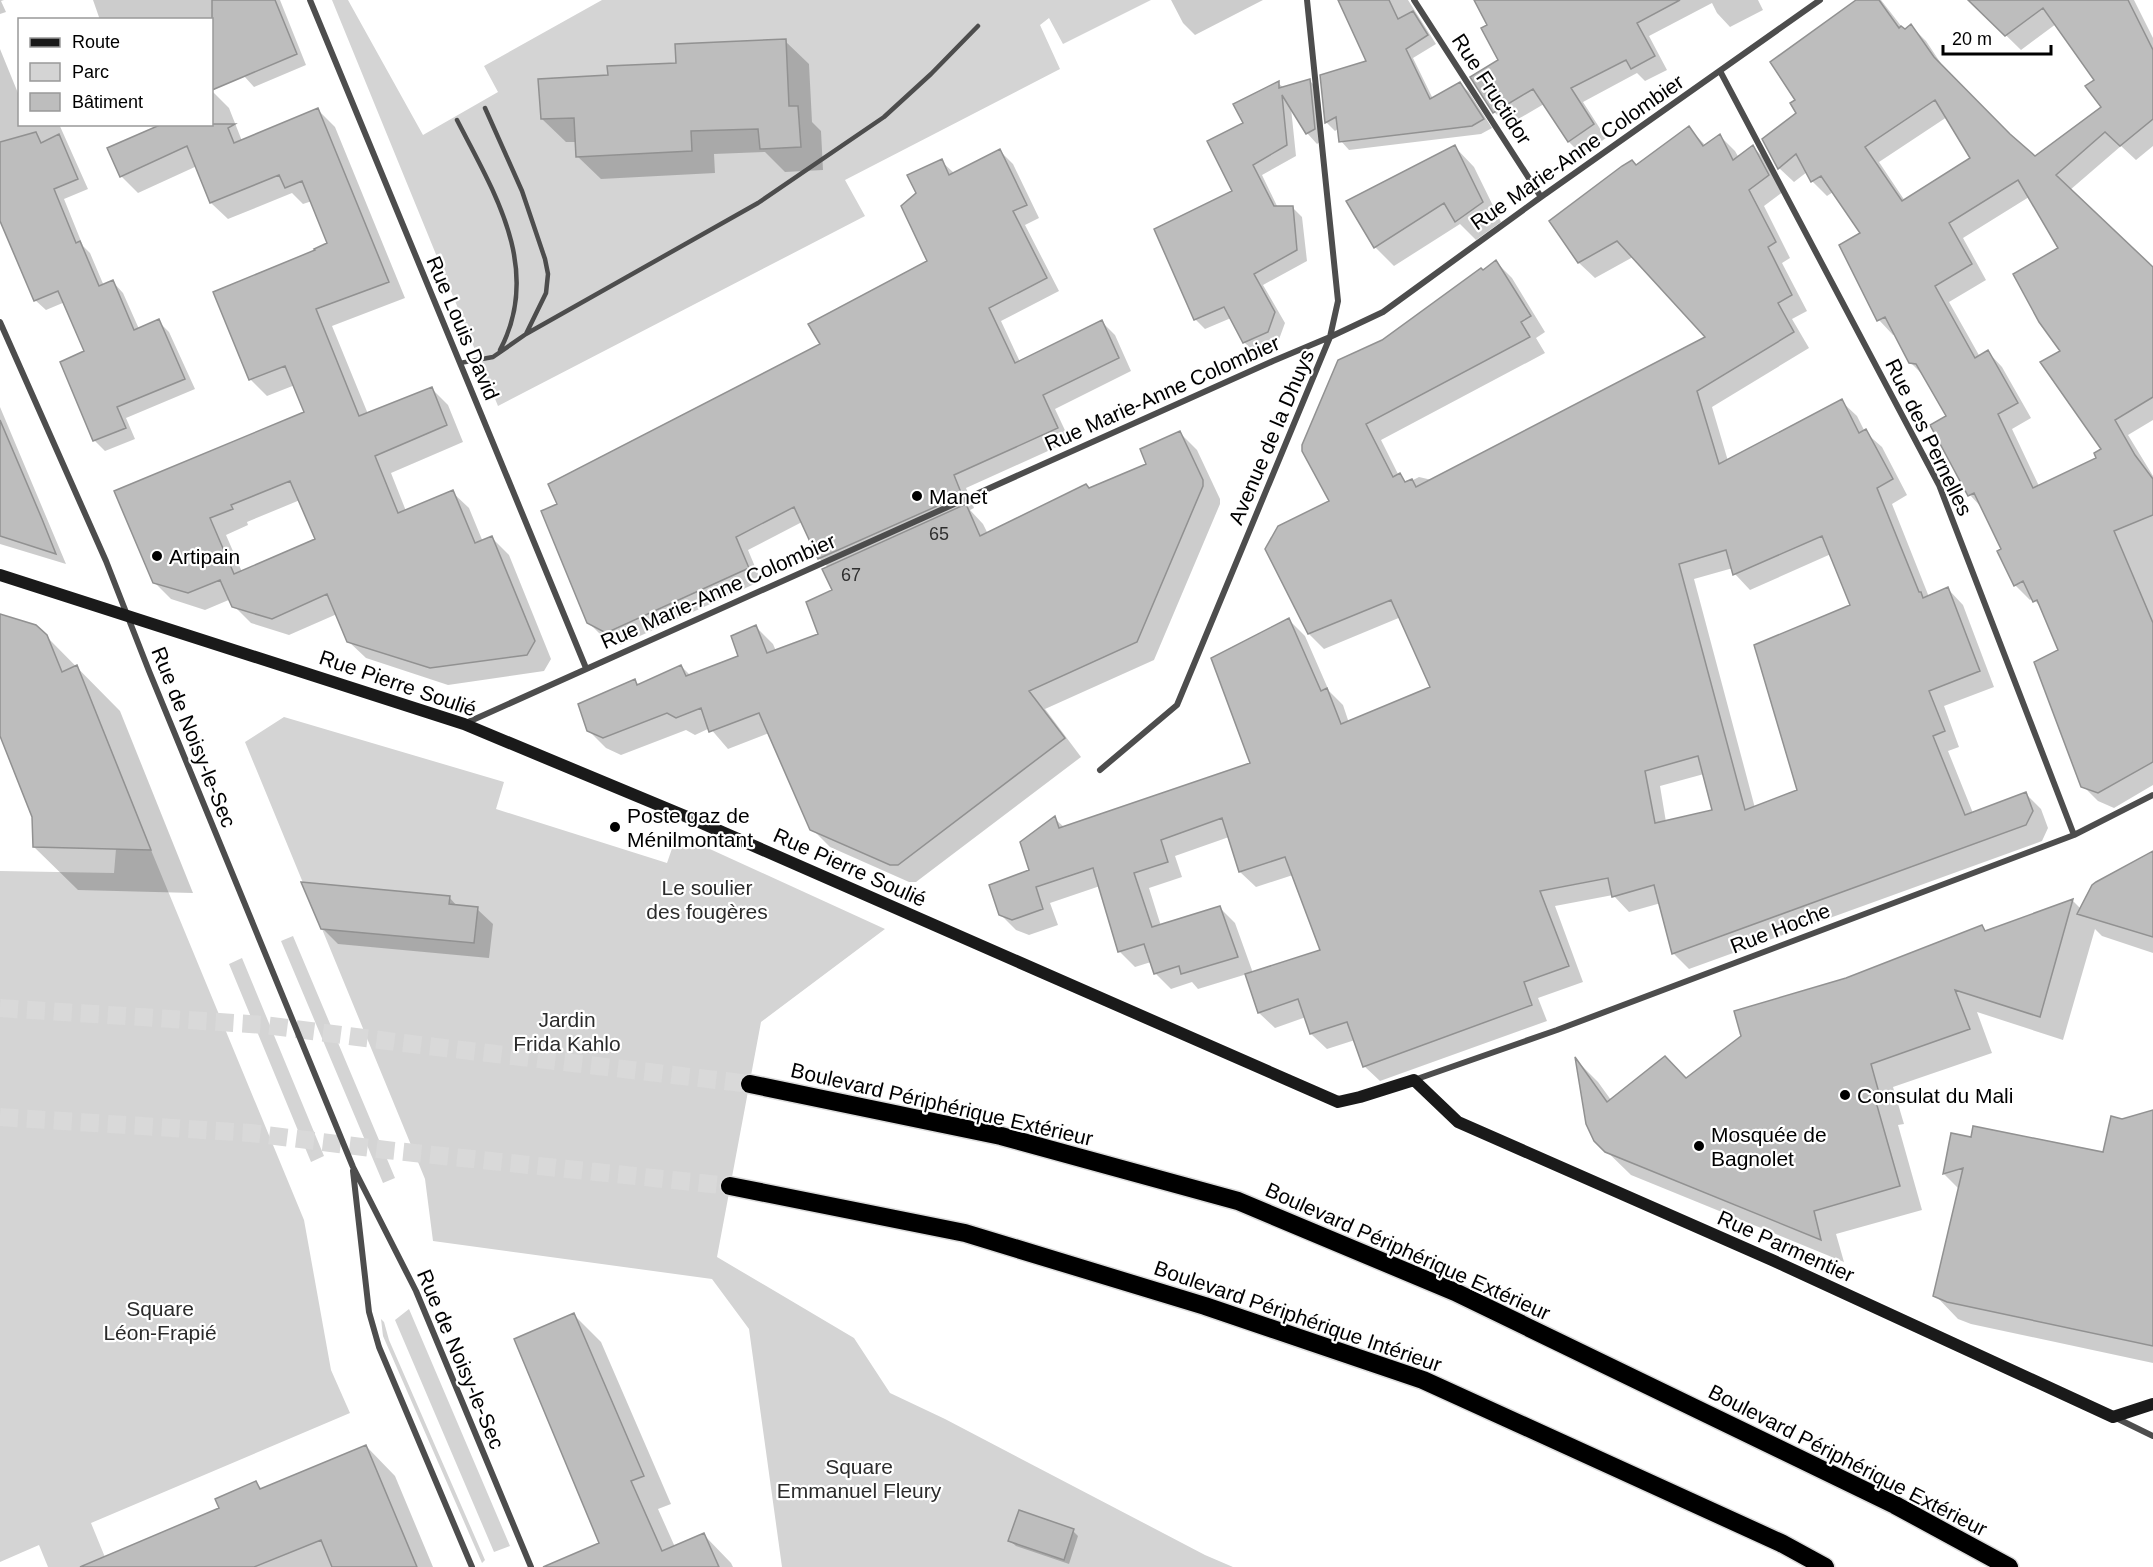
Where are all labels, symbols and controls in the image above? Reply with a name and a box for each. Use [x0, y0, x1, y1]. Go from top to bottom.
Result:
legend [18, 18, 213, 126]
scale bar [1943, 18, 2051, 56]
street label: Rue Fructidor [1448, 29, 1536, 149]
text: 20 m [1952, 29, 1992, 49]
text: Route [72, 32, 120, 52]
text: Parc [72, 62, 109, 82]
street label: Rue Marie-Anne Colombier [1466, 70, 1688, 234]
text: Bâtiment [72, 92, 143, 112]
street label: Rue Louis David [422, 253, 504, 403]
street label: Rue Marie-Anne Colombier [1041, 331, 1283, 455]
street label: Avenue de la Dhuys [1224, 346, 1318, 528]
street label: Rue des Pernelles [1881, 355, 1977, 519]
place label: Manet [929, 485, 988, 508]
marker: Manet [910, 489, 924, 503]
house number: 65 [929, 524, 949, 544]
street label: Rue Marie-Anne Colombier [597, 529, 839, 653]
place label: Artipain [169, 545, 240, 568]
marker: Artipain [150, 549, 164, 563]
house number: 67 [841, 565, 861, 585]
street label: Rue de Noisy-le-Sec [147, 643, 241, 831]
street label: Rue Pierre Soulié [316, 645, 480, 721]
place label: Poste gaz de Ménilmontant [627, 804, 753, 851]
marker: Poste gaz de Ménilmontant [608, 820, 622, 834]
street label: Rue Pierre Soulié [770, 823, 930, 911]
park label: Le soulier des fougères [646, 876, 768, 923]
street label: Rue Hoche [1727, 898, 1833, 958]
park label: Jardin Frida Kahlo [513, 1008, 621, 1055]
street label: Boulevard Périphérique Extérieur [789, 1058, 1095, 1150]
place label: Consulat du Mali [1857, 1084, 2013, 1107]
marker: Consulat du Mali [1838, 1088, 1852, 1102]
place label: Mosquée de Bagnolet [1711, 1123, 1827, 1170]
marker: Mosquée de Bagnolet [1692, 1139, 1706, 1153]
street label: Boulevard Périphérique Extérieur [1262, 1178, 1554, 1324]
street label: Rue Parmentier [1714, 1206, 1858, 1286]
street label: Boulevard Périphérique Intérieur [1151, 1256, 1445, 1376]
street label: Rue de Noisy-le-Sec [413, 1266, 509, 1452]
park label: Square Léon-Frapié [103, 1297, 217, 1344]
street label: Boulevard Périphérique Extérieur [1705, 1380, 1991, 1540]
park label: Square Emmanuel Fleury [777, 1455, 942, 1502]

